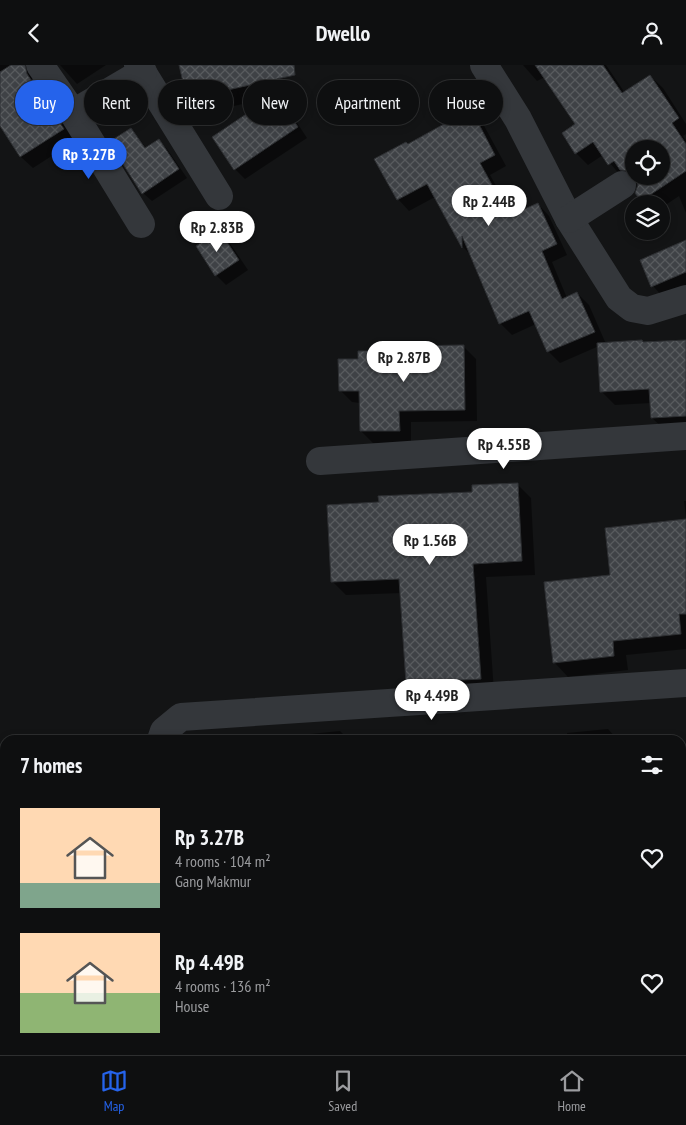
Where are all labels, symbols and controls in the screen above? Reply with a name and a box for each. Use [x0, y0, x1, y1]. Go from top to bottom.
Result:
icon: back [20, 19, 48, 47]
text: Dwello [316, 19, 370, 47]
icon: person [638, 19, 666, 47]
chip: Buy [15, 80, 74, 125]
chip: Rent [84, 80, 148, 125]
chip: Filters [158, 80, 233, 125]
chip: New [243, 80, 307, 125]
chip: Apartment [317, 80, 419, 125]
chip: House [429, 80, 503, 125]
pin: Rp 3.27B [37, 137, 141, 180]
map controls [625, 140, 670, 240]
button: locate [625, 140, 670, 185]
text: Rp 3.27B [63, 144, 115, 164]
pin: Rp 2.44B [437, 185, 541, 227]
text: Rp 2.44B [463, 191, 515, 211]
button: layers [625, 195, 670, 240]
pin: Rp 2.83B [165, 211, 269, 253]
text: Rp 2.83B [191, 217, 243, 237]
pin: Rp 2.87B [352, 341, 456, 383]
text: Rp 2.87B [378, 347, 430, 367]
pin: Rp 4.55B [452, 427, 556, 470]
text: Rp 4.55B [478, 434, 530, 454]
pin: Rp 1.56B [378, 523, 482, 566]
text: Rp 1.56B [404, 530, 456, 550]
pin: Rp 4.49B [380, 679, 484, 721]
text: Rp 4.49B [406, 685, 458, 705]
icon: filters [638, 751, 666, 779]
text: 7 homes [20, 752, 82, 779]
text: Rp 3.27B [175, 824, 244, 851]
icon: home [60, 828, 120, 888]
icon: heart [638, 844, 666, 872]
text: 4 rooms · 104 m² [175, 851, 271, 871]
text: Gang Makmur [175, 871, 251, 891]
text: Rp 4.49B [175, 949, 244, 976]
icon: home [60, 953, 120, 1013]
icon: heart [638, 969, 666, 997]
text: 4 rooms · 136 m² [175, 976, 271, 996]
text: House [175, 996, 209, 1016]
tab: Map [100, 1067, 128, 1115]
tab: Saved [328, 1067, 357, 1115]
tab: Home [557, 1067, 586, 1115]

